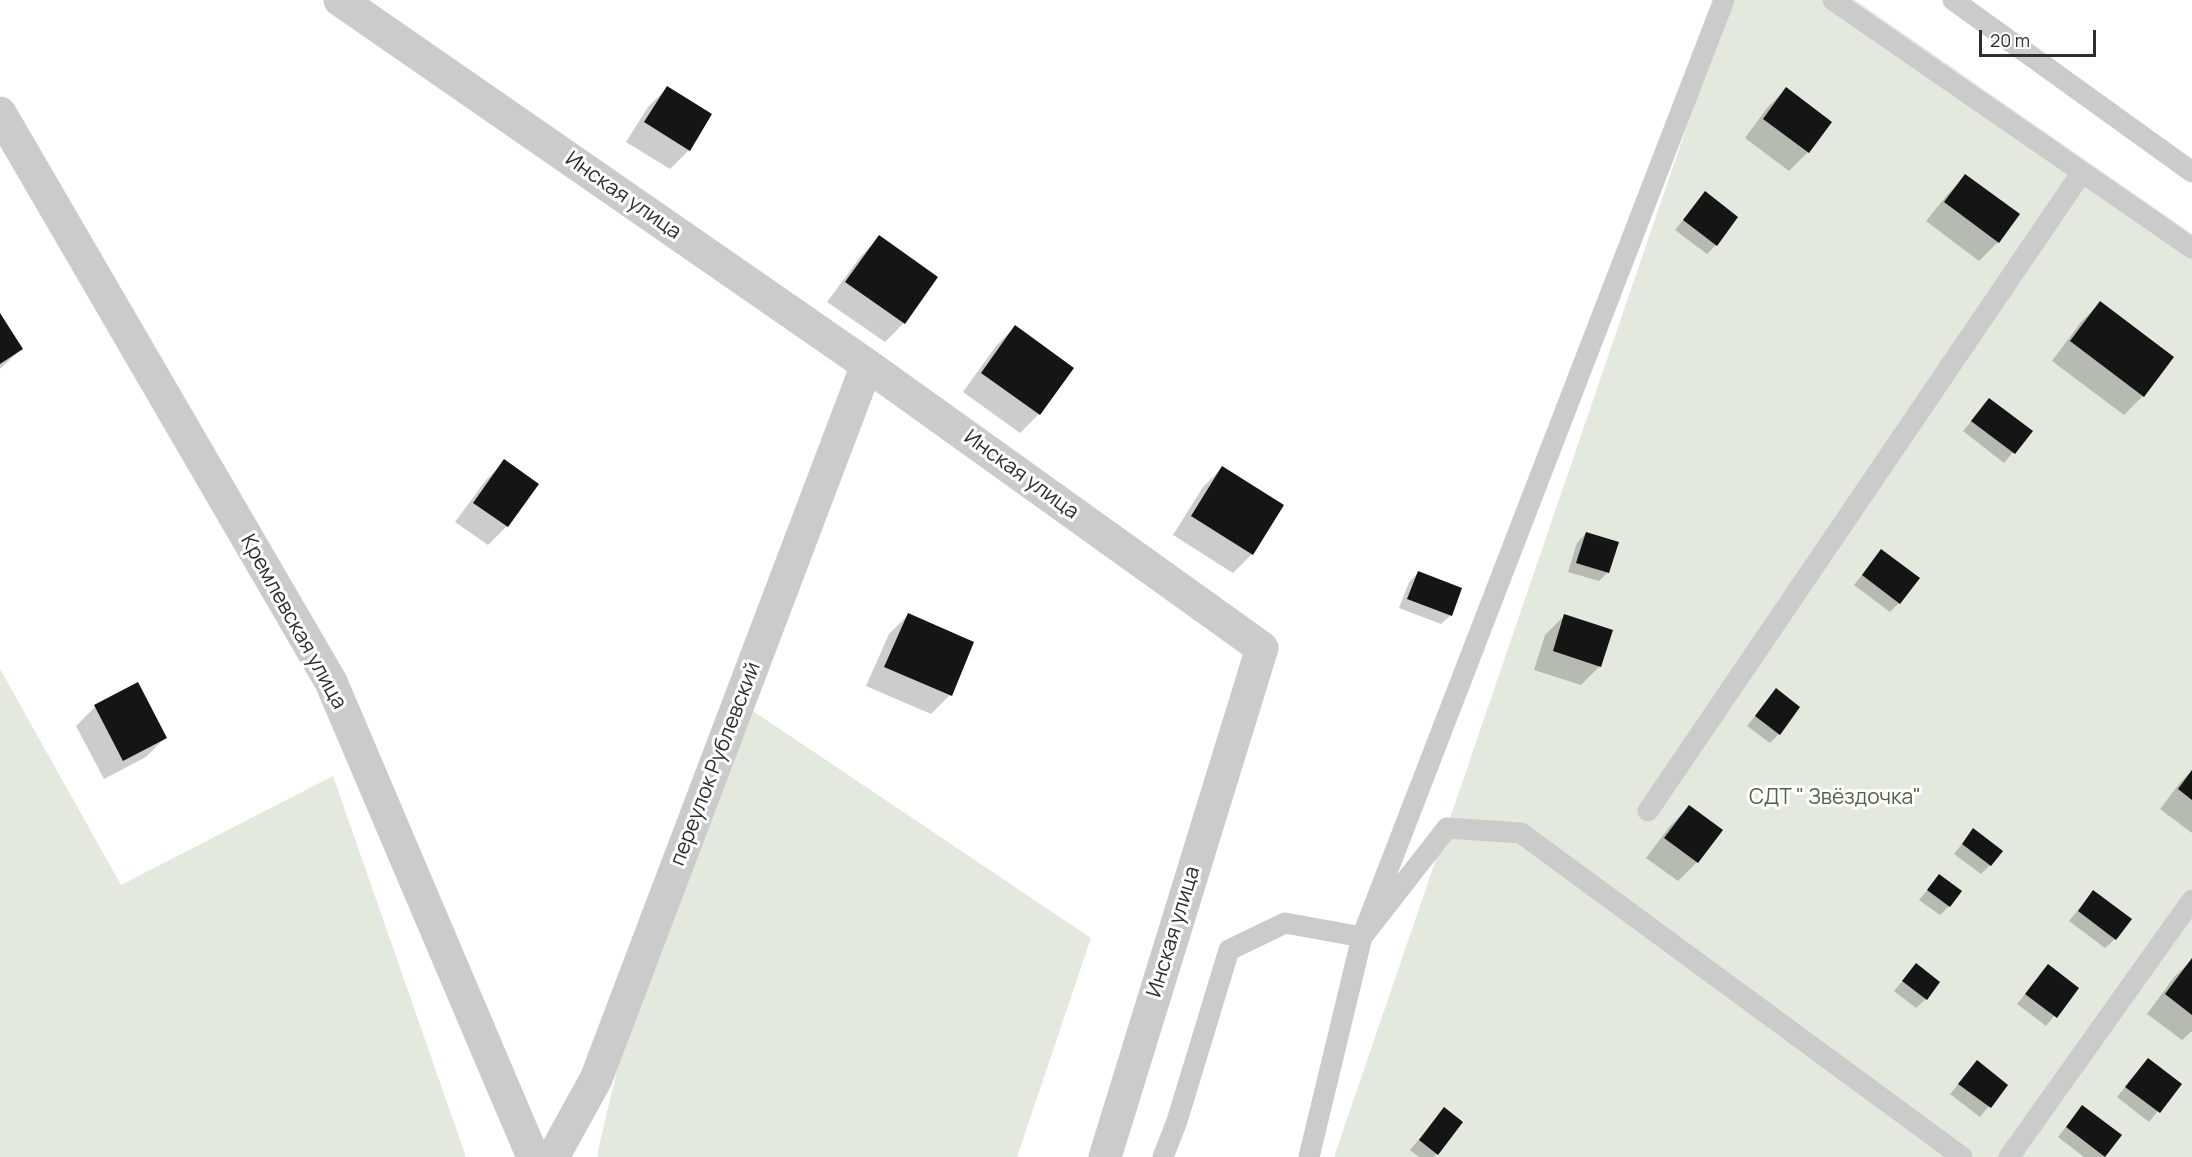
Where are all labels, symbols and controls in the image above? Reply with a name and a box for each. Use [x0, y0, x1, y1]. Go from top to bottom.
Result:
scale bar [1982, 18, 2099, 56]
text: 20 m [1990, 28, 2030, 52]
street label: Инская улица [560, 147, 686, 245]
street label: Инская улица [959, 425, 1083, 525]
street label: Кремлевская улица [235, 530, 351, 714]
street label: переулок Рублевский [666, 659, 766, 869]
park label: СДТ " Звёздочка" [1749, 785, 1921, 811]
street label: Инская улица [1142, 863, 1206, 1001]

